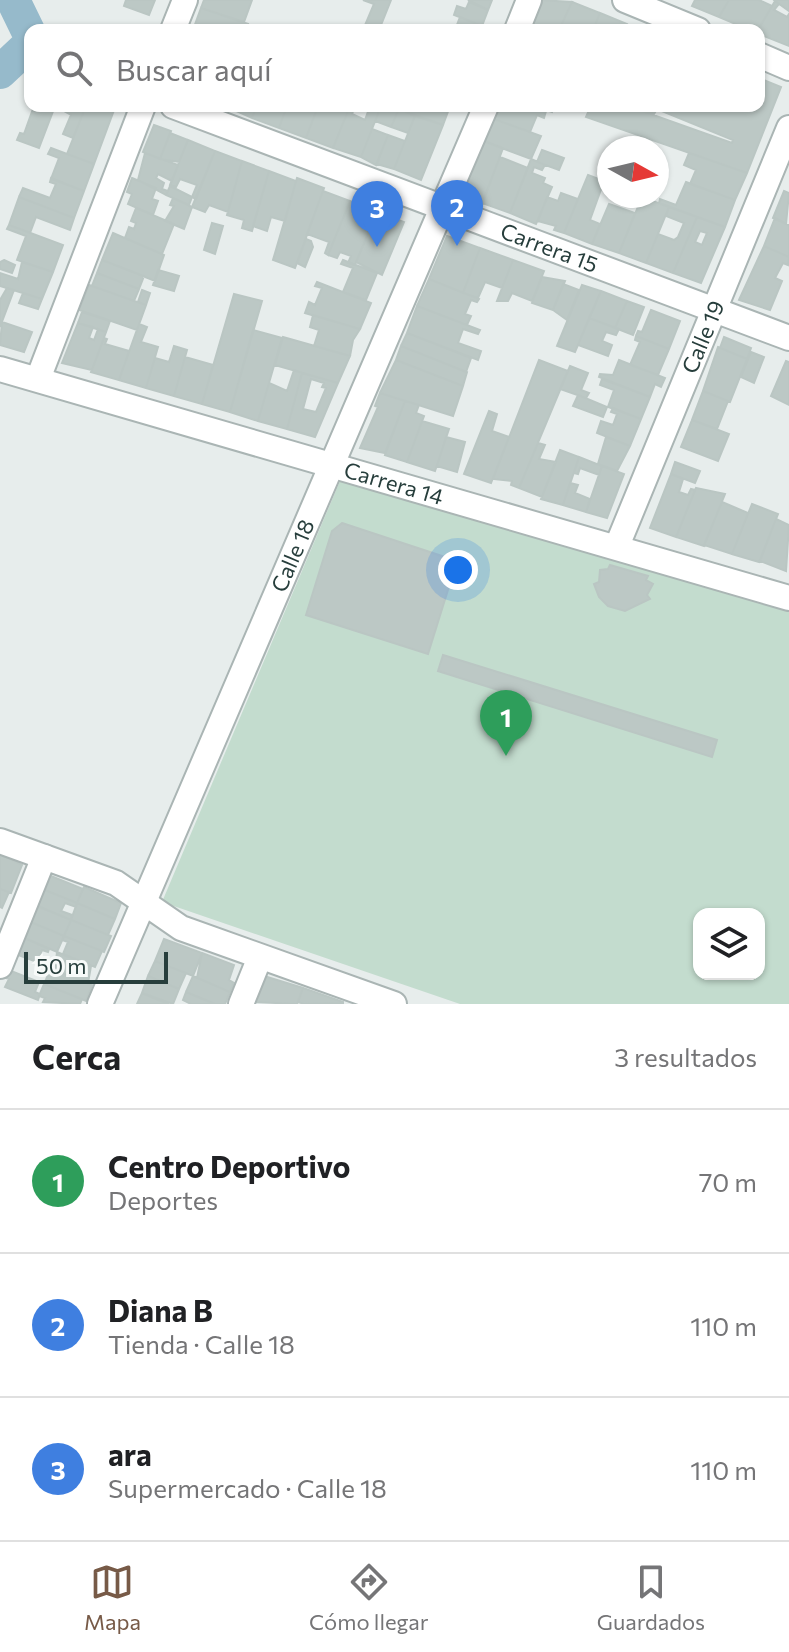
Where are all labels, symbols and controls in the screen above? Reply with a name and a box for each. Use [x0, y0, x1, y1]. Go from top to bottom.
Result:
search box [24, 24, 765, 112]
icon: search [52, 46, 96, 90]
text: Buscar aquí [116, 50, 272, 87]
north arrow [597, 136, 669, 208]
pin: 2 [431, 180, 483, 246]
pin: 3 [351, 181, 403, 247]
street label: Carrera 15 [497, 217, 602, 278]
street label: Calle 19 [676, 296, 730, 377]
street label: Carrera 14 [341, 456, 447, 510]
street label: Calle 18 [265, 515, 320, 596]
your location [438, 550, 478, 590]
pin: 1 [480, 690, 532, 756]
map controls [693, 908, 765, 980]
button: layers [693, 908, 765, 980]
scale bar [24, 948, 168, 984]
text: 50 m [36, 952, 86, 979]
text: Cerca [32, 1035, 121, 1077]
text: 3 resultados [614, 1041, 757, 1072]
text: Centro Deportivo [108, 1147, 350, 1184]
text: 1 [52, 1166, 64, 1197]
text: 70 m [699, 1166, 757, 1197]
text: Deportes [108, 1184, 218, 1215]
text: Diana B [108, 1291, 213, 1328]
text: 2 [51, 1310, 65, 1341]
text: 110 m [690, 1310, 757, 1341]
text: Tienda · Calle 18 [108, 1328, 295, 1359]
text: ara [108, 1435, 152, 1472]
text: 3 [50, 1454, 66, 1485]
text: 110 m [690, 1454, 757, 1485]
text: Supermercado · Calle 18 [108, 1472, 387, 1503]
tab: Mapa [84, 1560, 141, 1635]
tab: Cómo llegar [309, 1560, 429, 1635]
tab: Guardados [597, 1560, 705, 1635]

